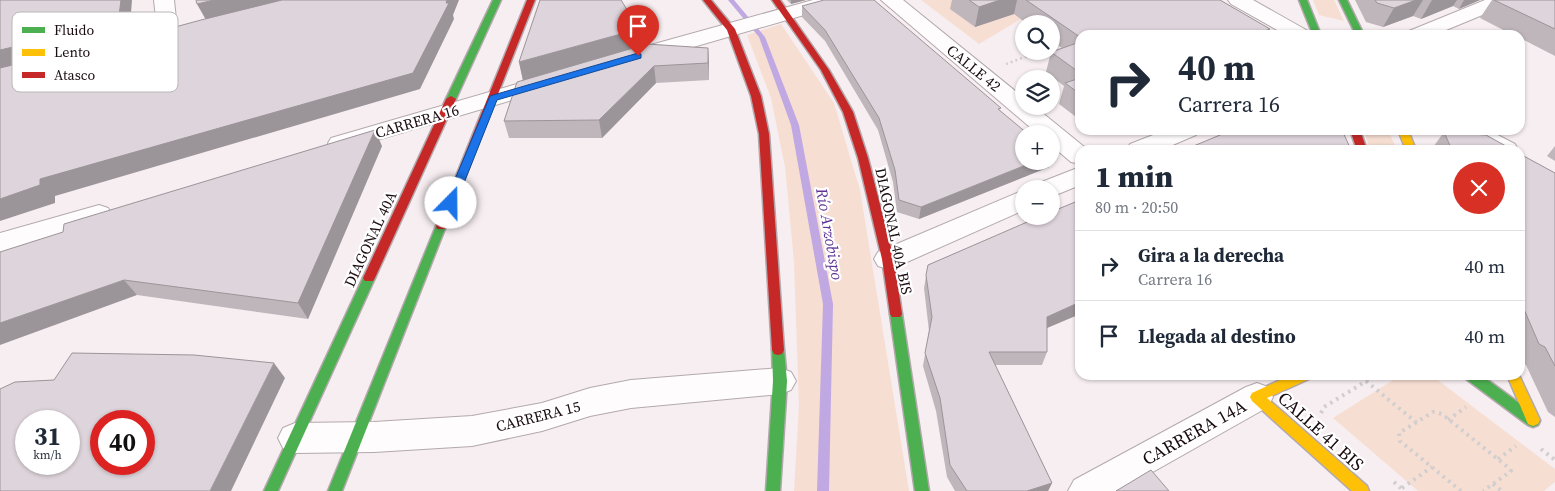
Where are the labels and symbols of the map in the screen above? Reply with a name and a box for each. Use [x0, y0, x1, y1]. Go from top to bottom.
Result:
pin [617, 5, 659, 56]
legend [12, 12, 178, 92]
text: Fluido [54, 20, 94, 40]
street label: CALLE 42 [942, 40, 1006, 96]
text: Lento [54, 42, 90, 62]
text: Atasco [54, 65, 96, 85]
street label: CARRERA 16 [373, 99, 461, 143]
street label: DIAGONAL 40A BIS [870, 166, 918, 297]
position arrow [424, 176, 476, 228]
water label: Río Arzobispo [811, 185, 849, 282]
street label: DIAGONAL 40A [339, 188, 401, 290]
street label: CALLE 41 BIS [1273, 386, 1369, 476]
street label: CARRERA 14A [1137, 393, 1251, 471]
street label: CARRERA 15 [494, 395, 582, 437]
speed limit sign: 40 [90, 410, 155, 475]

